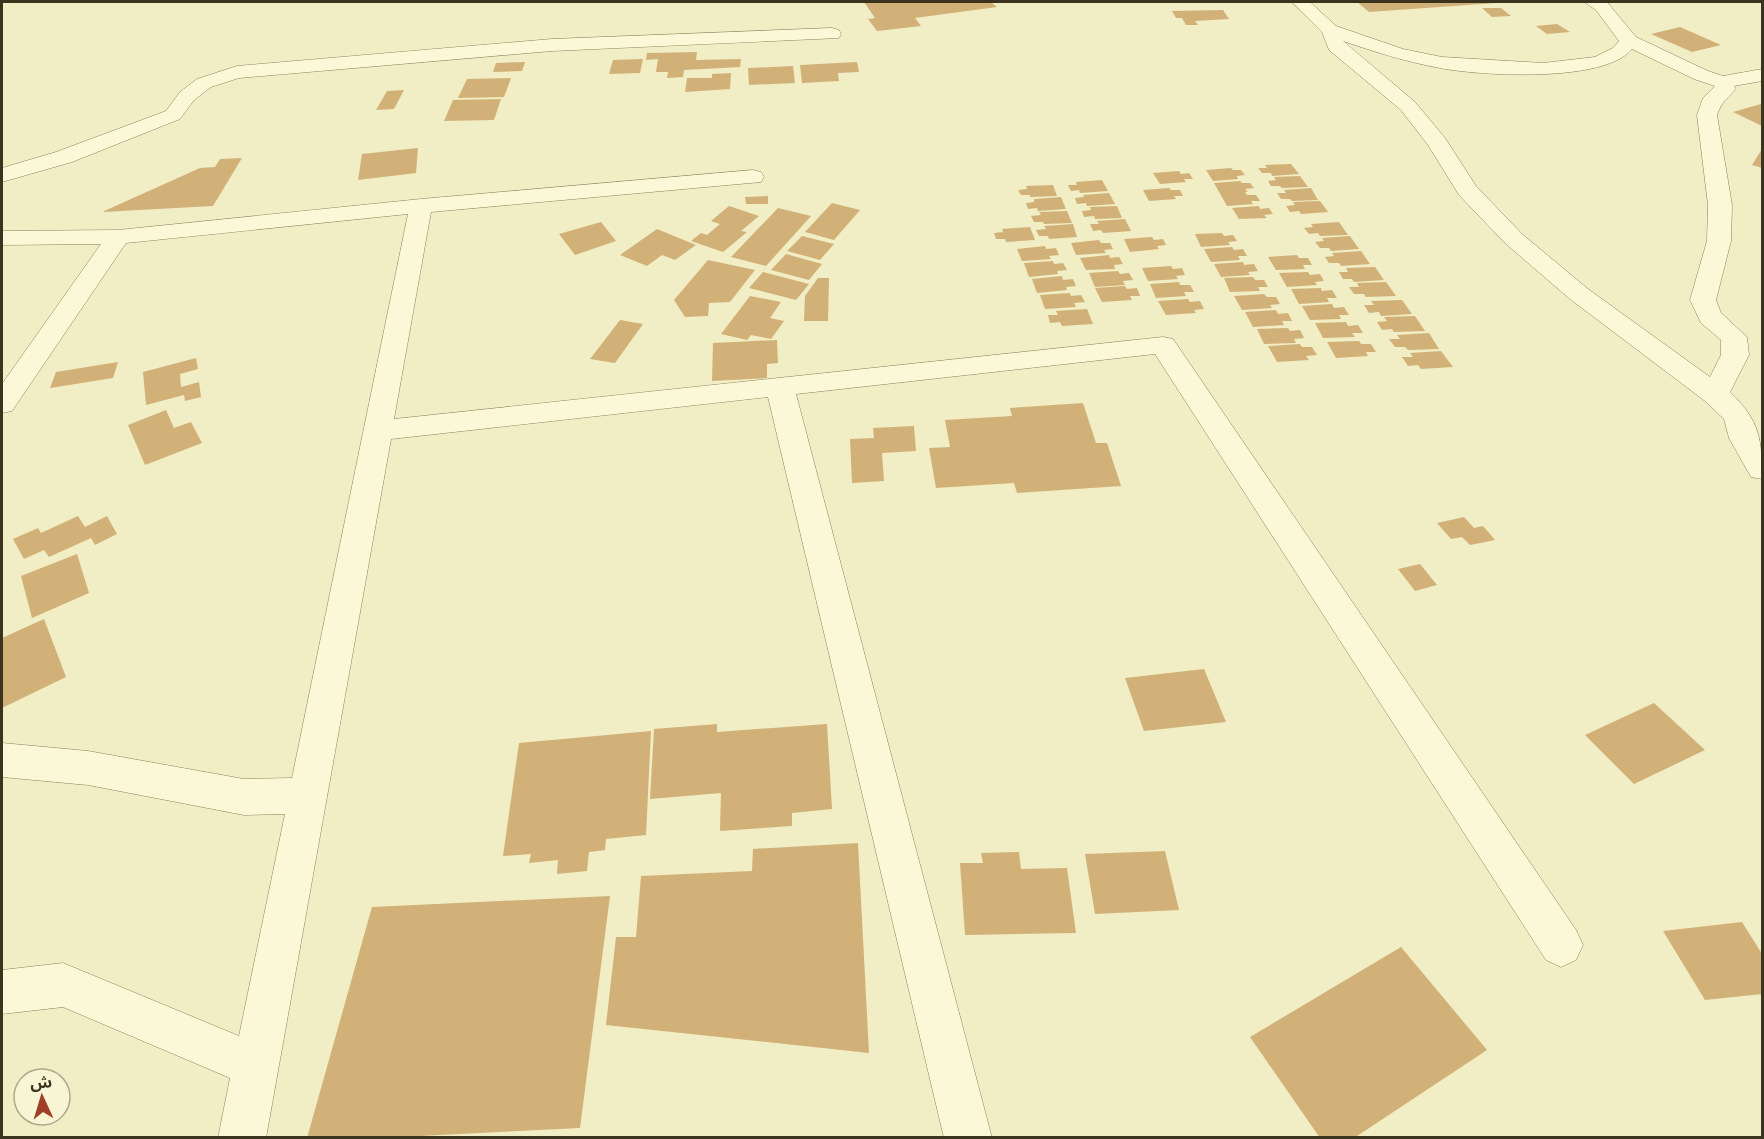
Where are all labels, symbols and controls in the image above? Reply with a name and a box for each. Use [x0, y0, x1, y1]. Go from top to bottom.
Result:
north arrow [12, 1067, 72, 1127]
text: ش [29, 1072, 53, 1093]

